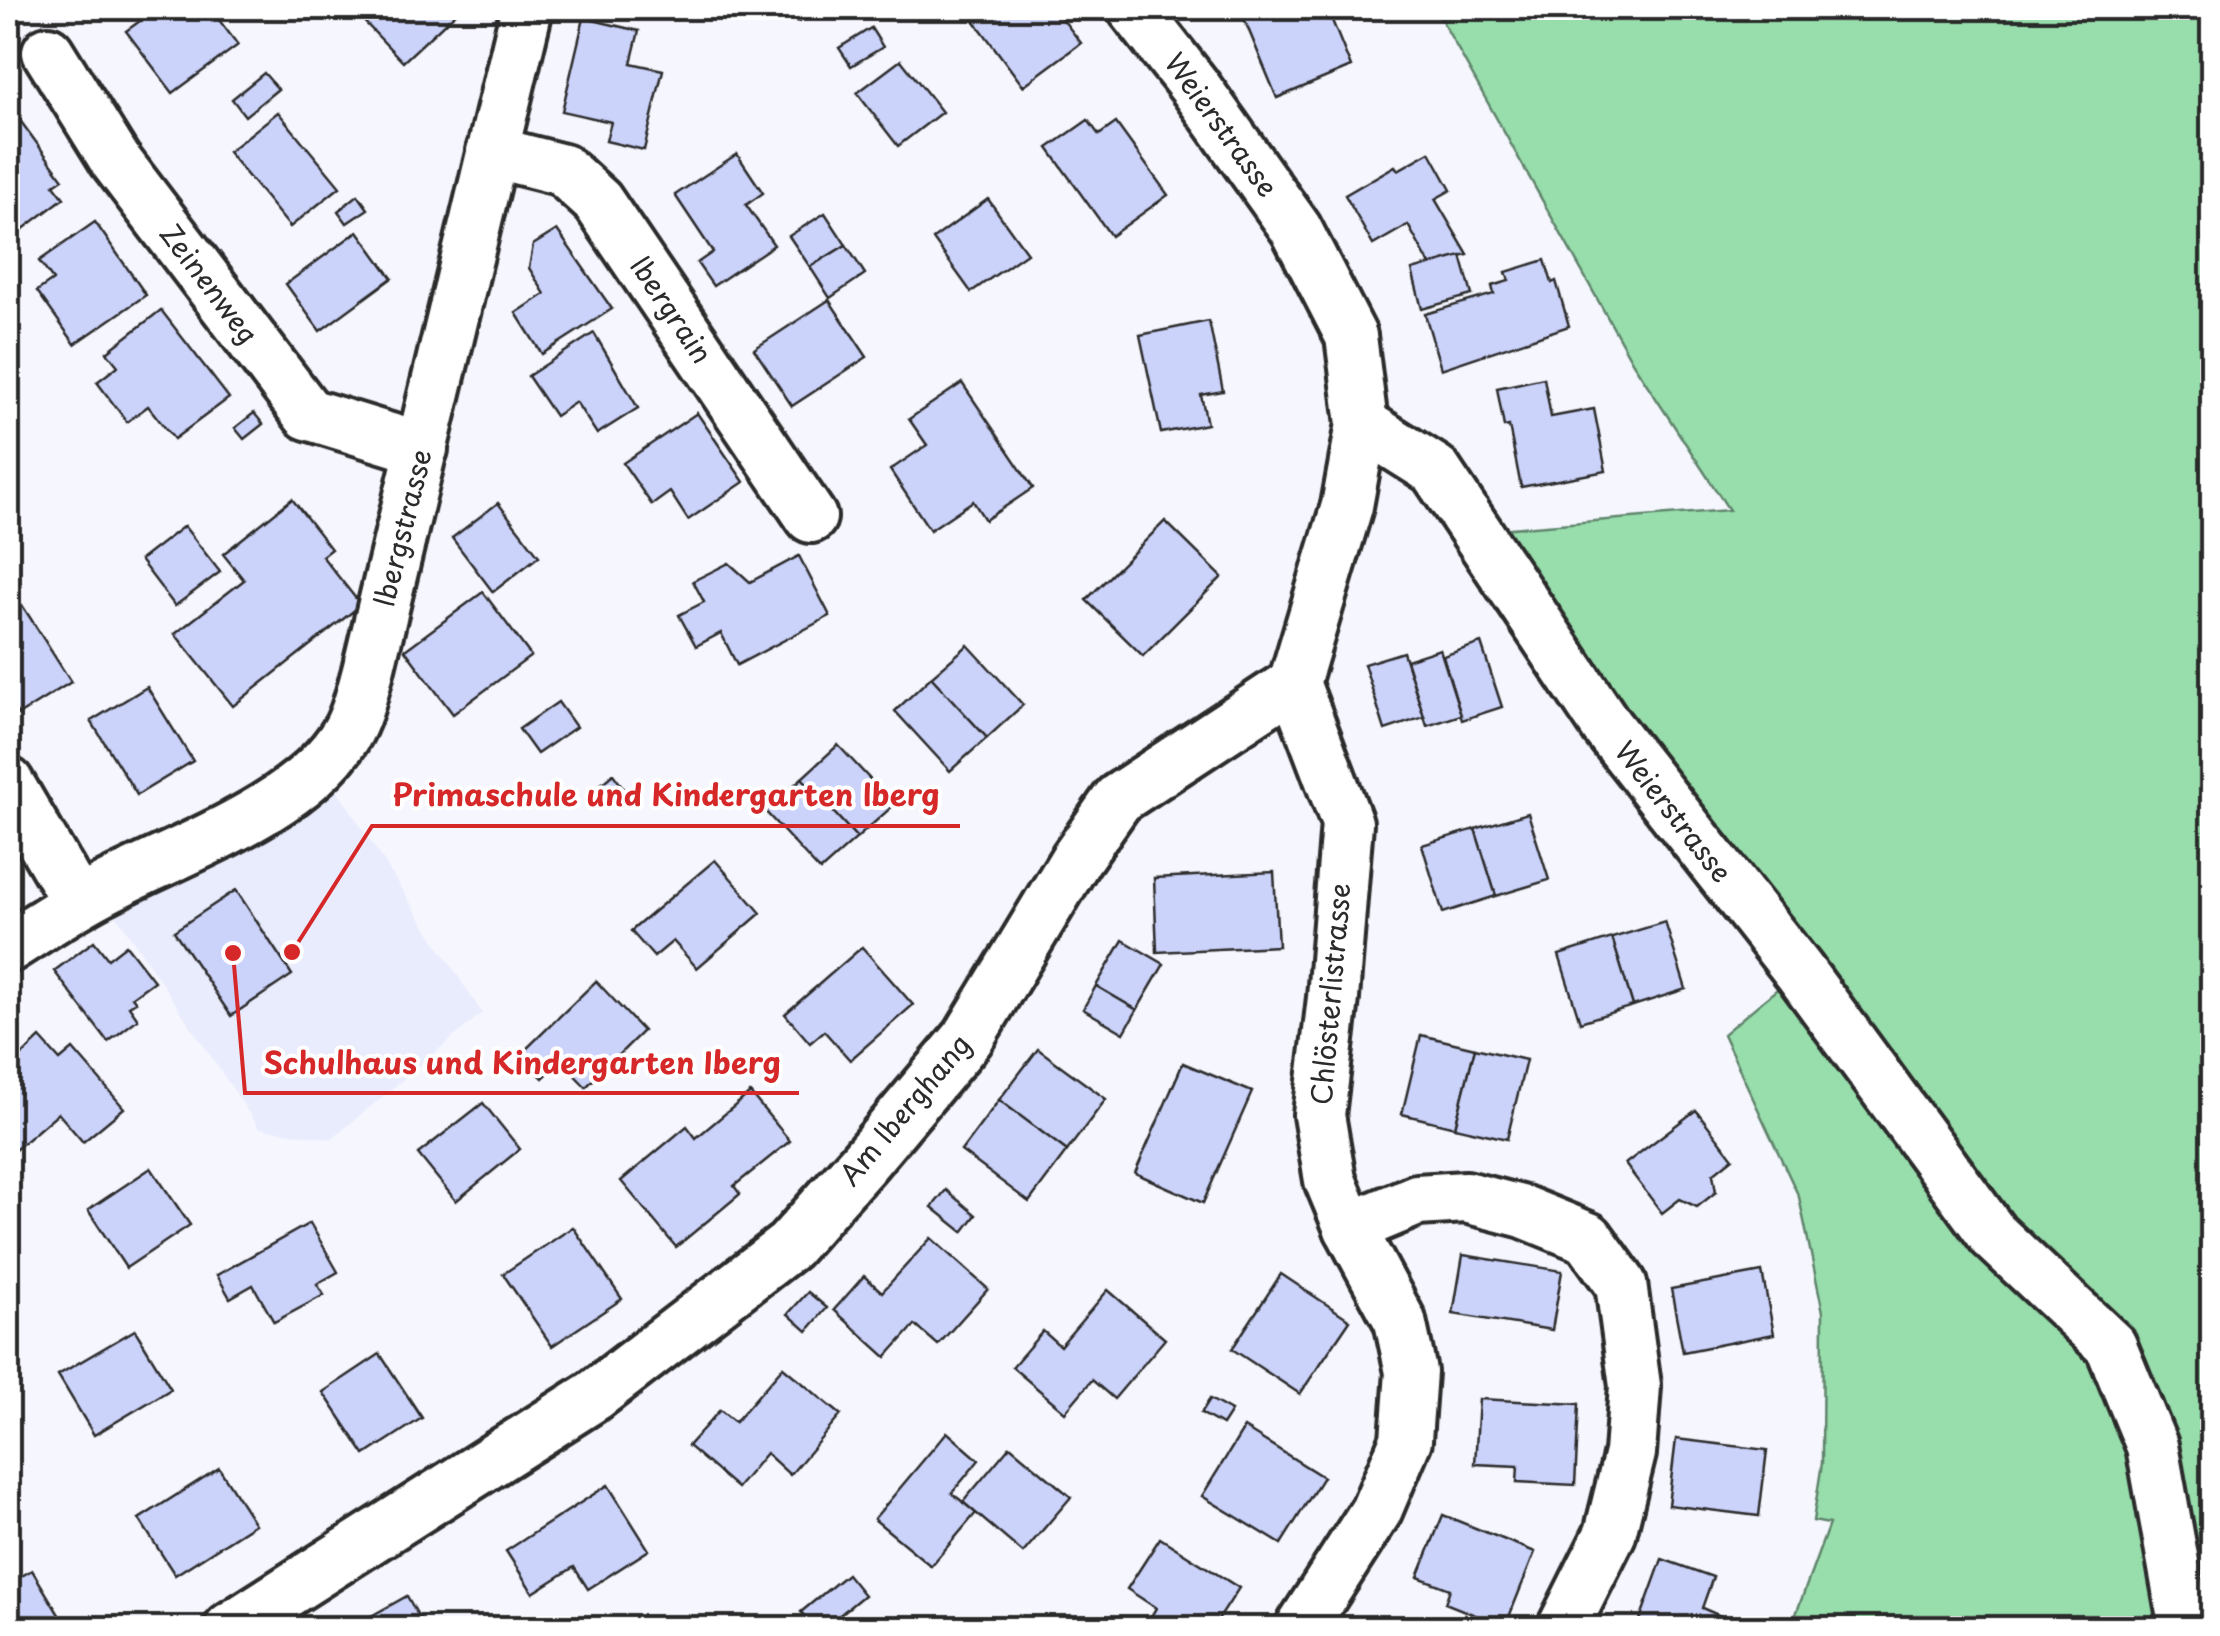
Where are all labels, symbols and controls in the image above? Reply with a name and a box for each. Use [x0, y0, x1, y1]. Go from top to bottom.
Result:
street label: Weierstrasse [1155, 43, 1289, 205]
street label: Zeinenweg [150, 214, 270, 353]
street label: Ibergrain [620, 247, 724, 372]
street label: Ibergstrasse [361, 444, 442, 611]
street label: Weierstrasse [1605, 731, 1743, 891]
callout: Primaschule und Kindergarten Iberg [372, 766, 960, 826]
text: Primaschule und Kindergarten Iberg [392, 771, 940, 816]
street label: Chlösterlistrasse [1298, 881, 1361, 1107]
street label: Am Iberghang [828, 1024, 980, 1194]
callout: Schulhaus und Kindergarten Iberg [245, 1033, 799, 1093]
text: Schulhaus und Kindergarten Iberg [263, 1039, 781, 1084]

